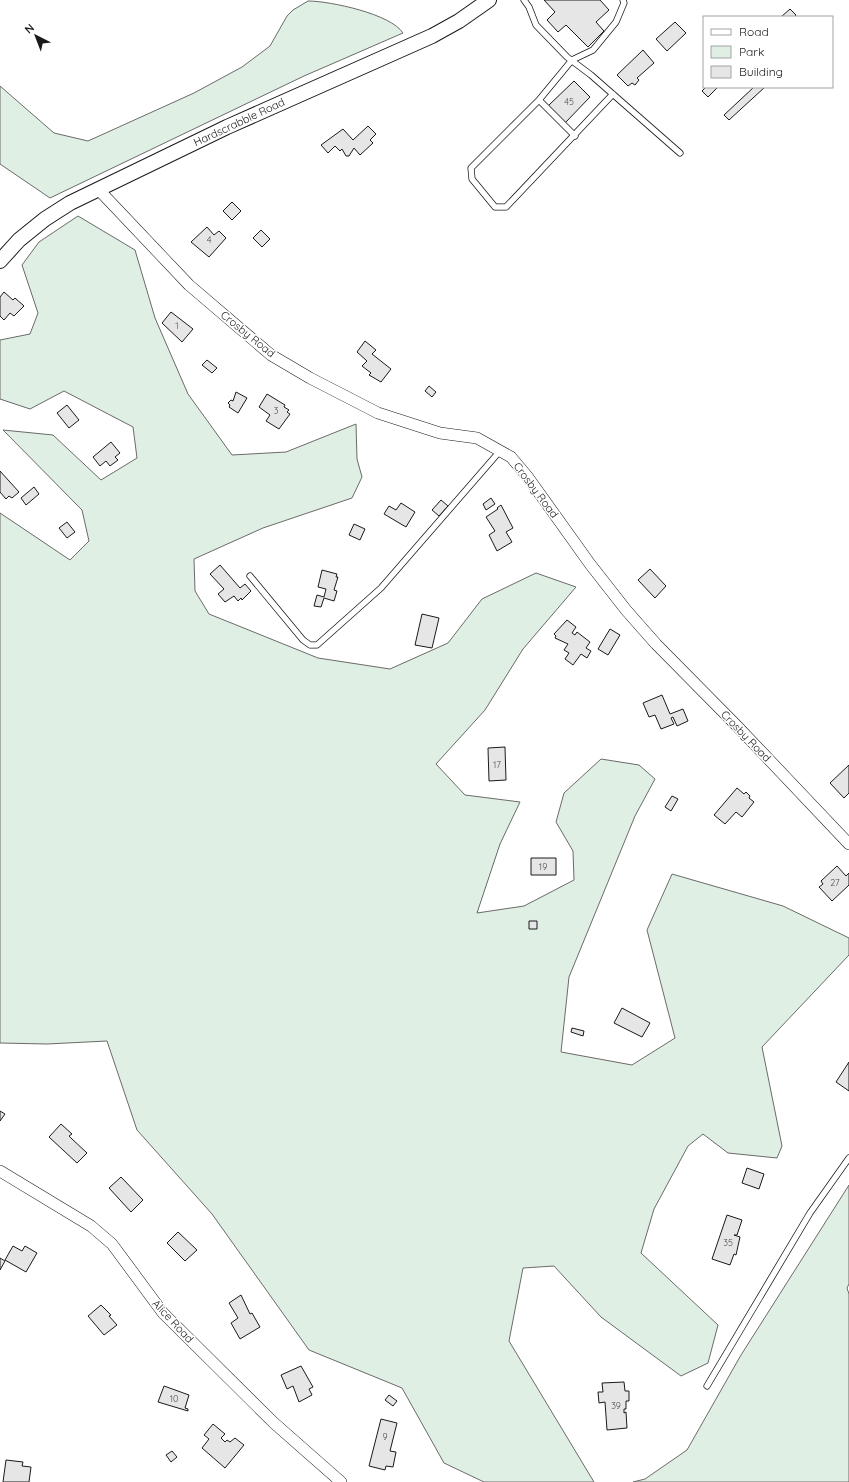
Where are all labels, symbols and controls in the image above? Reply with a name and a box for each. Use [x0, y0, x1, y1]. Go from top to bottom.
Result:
north arrow [16, 16, 56, 56]
legend [703, 16, 833, 88]
text: N [22, 21, 37, 36]
text: Road [739, 24, 769, 39]
text: Park [739, 44, 764, 59]
text: Building [739, 64, 783, 79]
street label: Hardscrabble Road [191, 95, 287, 149]
house number: 45 [564, 96, 574, 107]
house number: 4 [207, 234, 212, 245]
street label: Crosby Road [218, 308, 278, 360]
house number: 1 [175, 320, 179, 331]
house number: 3 [274, 405, 279, 416]
street label: Crosby Road [510, 459, 562, 521]
street label: Crosby Road [718, 707, 774, 765]
house number: 17 [493, 759, 501, 770]
house number: 19 [539, 861, 547, 872]
house number: 27 [830, 877, 840, 888]
house number: 35 [723, 1237, 733, 1248]
street label: Alice Road [149, 1296, 197, 1346]
house number: 10 [170, 1393, 178, 1404]
house number: 39 [611, 1400, 621, 1411]
house number: 9 [382, 1431, 388, 1442]

